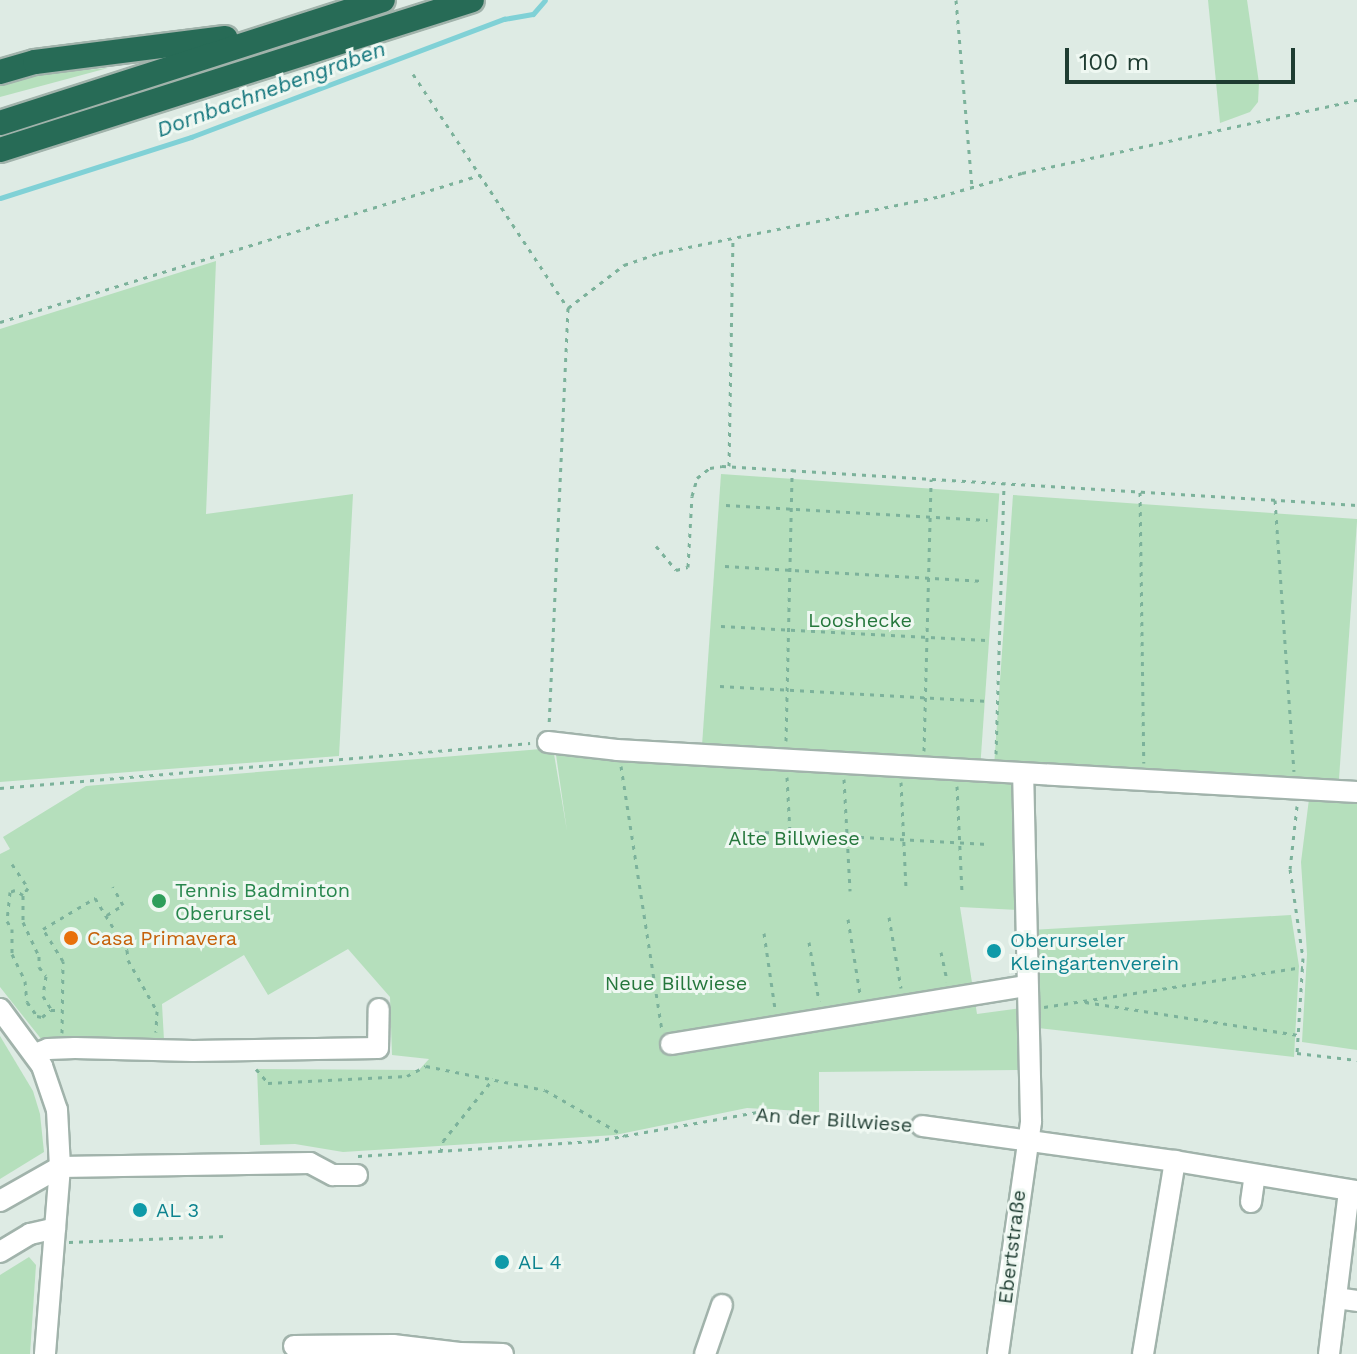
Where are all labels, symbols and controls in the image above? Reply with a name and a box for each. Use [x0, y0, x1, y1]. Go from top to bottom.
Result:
scale bar [1069, 32, 1299, 82]
water label: Dornbachnebengraben [153, 35, 389, 143]
text: 100 m [1079, 48, 1149, 76]
park label: Looshecke [808, 608, 912, 632]
park label: Alte Billwiese [728, 826, 860, 850]
place label: Tennis Badminton Oberursel [175, 878, 350, 925]
marker: Tennis Badminton Oberursel [150, 892, 168, 910]
place label: Casa Primavera [87, 926, 238, 950]
place label: Oberurseler Kleingartenverein [1010, 928, 1179, 975]
marker: Casa Primavera [62, 929, 80, 947]
marker: Oberurseler Kleingartenverein [985, 942, 1003, 960]
park label: Neue Billwiese [605, 971, 747, 995]
street label: An der Billwiese [755, 1103, 913, 1137]
street label: Ebertstraße [993, 1189, 1031, 1305]
place label: AL 3 [156, 1198, 200, 1222]
marker: AL 3 [131, 1201, 149, 1219]
place label: AL 4 [518, 1250, 562, 1274]
marker: AL 4 [493, 1253, 511, 1271]

